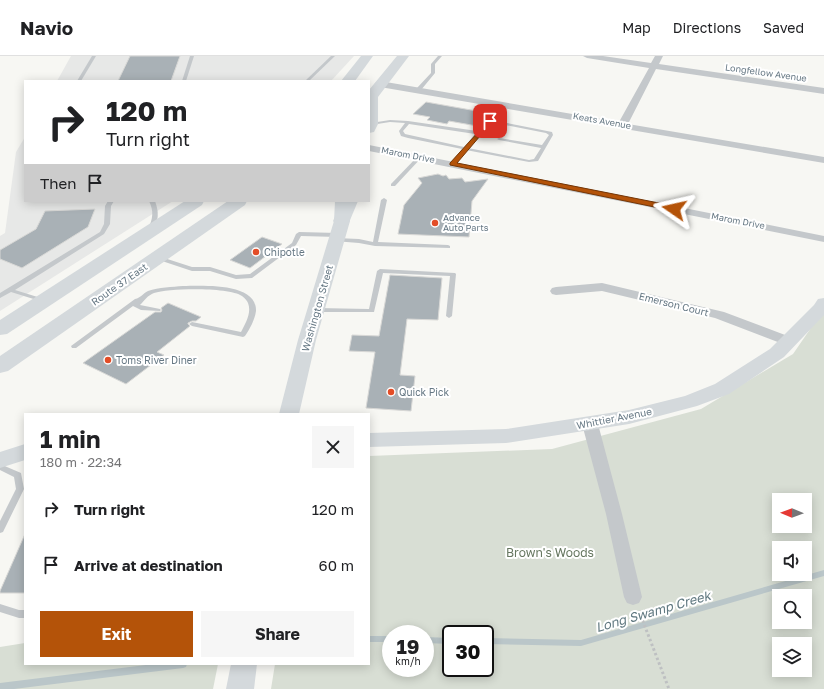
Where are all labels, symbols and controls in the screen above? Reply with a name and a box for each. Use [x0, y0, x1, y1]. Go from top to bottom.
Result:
text: Navio [20, 16, 73, 39]
text: Map [622, 19, 651, 36]
text: Directions [673, 19, 741, 36]
text: Saved [763, 19, 804, 36]
street label: Longfellow Avenue [725, 61, 808, 84]
text: 120 m [106, 94, 187, 127]
icon: right [40, 96, 92, 148]
pin [473, 104, 507, 138]
icon: arrive [479, 110, 501, 132]
street label: Keats Avenue [572, 110, 632, 131]
text: Turn right [106, 128, 190, 150]
street label: Marom Drive [380, 144, 436, 165]
icon: arrive [84, 172, 106, 194]
text: Then [40, 174, 76, 192]
position arrow [653, 188, 695, 230]
street label: Marom Drive [710, 210, 766, 231]
place label: Advance Auto Parts [443, 212, 489, 233]
marker: Advance Auto Parts [430, 218, 440, 228]
place label: Chipotle [264, 246, 305, 258]
marker: Chipotle [251, 247, 261, 257]
street label: Route 37 East [89, 260, 149, 308]
street label: Washington Street [299, 263, 335, 353]
street label: Emerson Court [638, 290, 710, 318]
place label: Toms River Diner [116, 354, 197, 366]
marker: Toms River Diner [103, 355, 113, 365]
place label: Quick Pick [399, 386, 449, 398]
marker: Quick Pick [386, 387, 396, 397]
street label: Whittier Avenue [575, 405, 653, 431]
text: 1 min [40, 424, 100, 453]
button: close [312, 426, 354, 468]
text: 180 m · 22:34 [40, 454, 122, 470]
north arrow [772, 493, 812, 533]
map controls [772, 493, 812, 677]
icon: right [40, 498, 62, 520]
text: Turn right [74, 500, 145, 518]
text: 120 m [312, 500, 354, 518]
button: sound [772, 541, 812, 581]
park label: Brown's Woods [506, 545, 594, 560]
icon: arrive [40, 554, 62, 576]
text: Arrive at destination [74, 556, 223, 574]
text: 60 m [319, 556, 354, 574]
water label: Long Swamp Creek [594, 586, 714, 635]
button: search [772, 589, 812, 629]
button: Exit [40, 611, 193, 657]
button: Share [201, 611, 354, 657]
speed limit sign: 30 [442, 625, 494, 677]
text: 19 [396, 634, 419, 658]
button: layers [772, 637, 812, 677]
text: km/h [395, 655, 421, 667]

